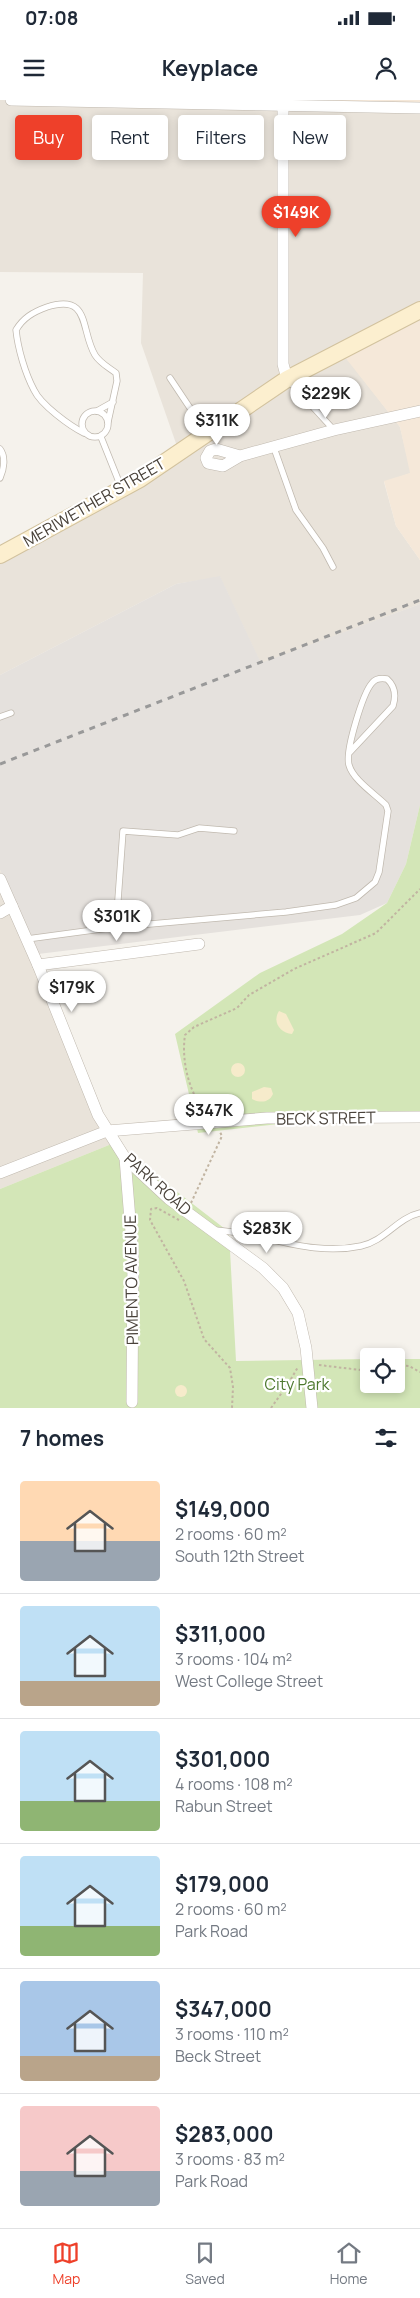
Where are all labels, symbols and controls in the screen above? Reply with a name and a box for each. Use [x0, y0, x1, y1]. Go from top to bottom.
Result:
text: 07:08 [25, 5, 78, 31]
text: Keyplace [162, 53, 258, 83]
icon: menu [20, 54, 48, 82]
icon: person [372, 54, 400, 82]
chip: Buy [15, 115, 82, 160]
chip: Rent [92, 115, 168, 160]
chip: Filters [178, 115, 264, 160]
chip: New [274, 115, 346, 160]
pin: $149K [261, 196, 331, 238]
text: $149K [273, 201, 319, 223]
pin: $229K [291, 376, 361, 419]
text: $229K [301, 382, 351, 404]
pin: $311K [182, 404, 252, 446]
text: $311K [195, 409, 239, 431]
street label: MERIWETHER STREET [19, 452, 169, 552]
pin: $301K [82, 900, 152, 942]
text: $301K [93, 905, 141, 927]
pin: $179K [37, 970, 107, 1013]
text: $179K [49, 976, 95, 998]
pin: $347K [174, 1094, 244, 1136]
text: $347K [185, 1099, 233, 1121]
street label: BECK STREET [276, 1106, 376, 1130]
street label: PARK ROAD [120, 1148, 197, 1220]
pin: $283K [232, 1212, 302, 1254]
street label: PIMENTO AVENUE [119, 1215, 143, 1345]
text: $283K [242, 1217, 292, 1239]
map controls [360, 1348, 405, 1393]
button: locate [360, 1348, 405, 1393]
park label: City Park [265, 1373, 331, 1395]
text: 7 homes [20, 1424, 104, 1452]
icon: filters [372, 1424, 400, 1452]
text: $149,000 [175, 1495, 270, 1523]
icon: home [60, 1501, 120, 1561]
text: 2 rooms · 60 m² [175, 1523, 287, 1545]
text: South 12th Street [175, 1545, 304, 1567]
text: $311,000 [175, 1620, 266, 1648]
icon: home [60, 1626, 120, 1686]
text: 3 rooms · 104 m² [175, 1648, 292, 1670]
text: West College Street [175, 1670, 323, 1692]
text: $301,000 [175, 1745, 270, 1773]
icon: home [60, 1751, 120, 1811]
text: 4 rooms · 108 m² [175, 1773, 293, 1795]
text: Rabun Street [175, 1795, 273, 1817]
text: $179,000 [175, 1870, 269, 1898]
icon: home [60, 1876, 120, 1936]
text: 2 rooms · 60 m² [175, 1898, 287, 1920]
text: Park Road [175, 1920, 248, 1942]
text: $347,000 [175, 1995, 272, 2023]
icon: home [60, 2001, 120, 2061]
text: 3 rooms · 110 m² [175, 2023, 289, 2045]
text: Beck Street [175, 2045, 261, 2067]
text: $283,000 [175, 2120, 274, 2148]
icon: home [60, 2126, 120, 2186]
text: 3 rooms · 83 m² [175, 2148, 285, 2170]
text: Park Road [175, 2170, 248, 2192]
tab: Map [52, 2239, 80, 2288]
tab: Saved [185, 2239, 225, 2288]
tab: Home [330, 2239, 368, 2288]

